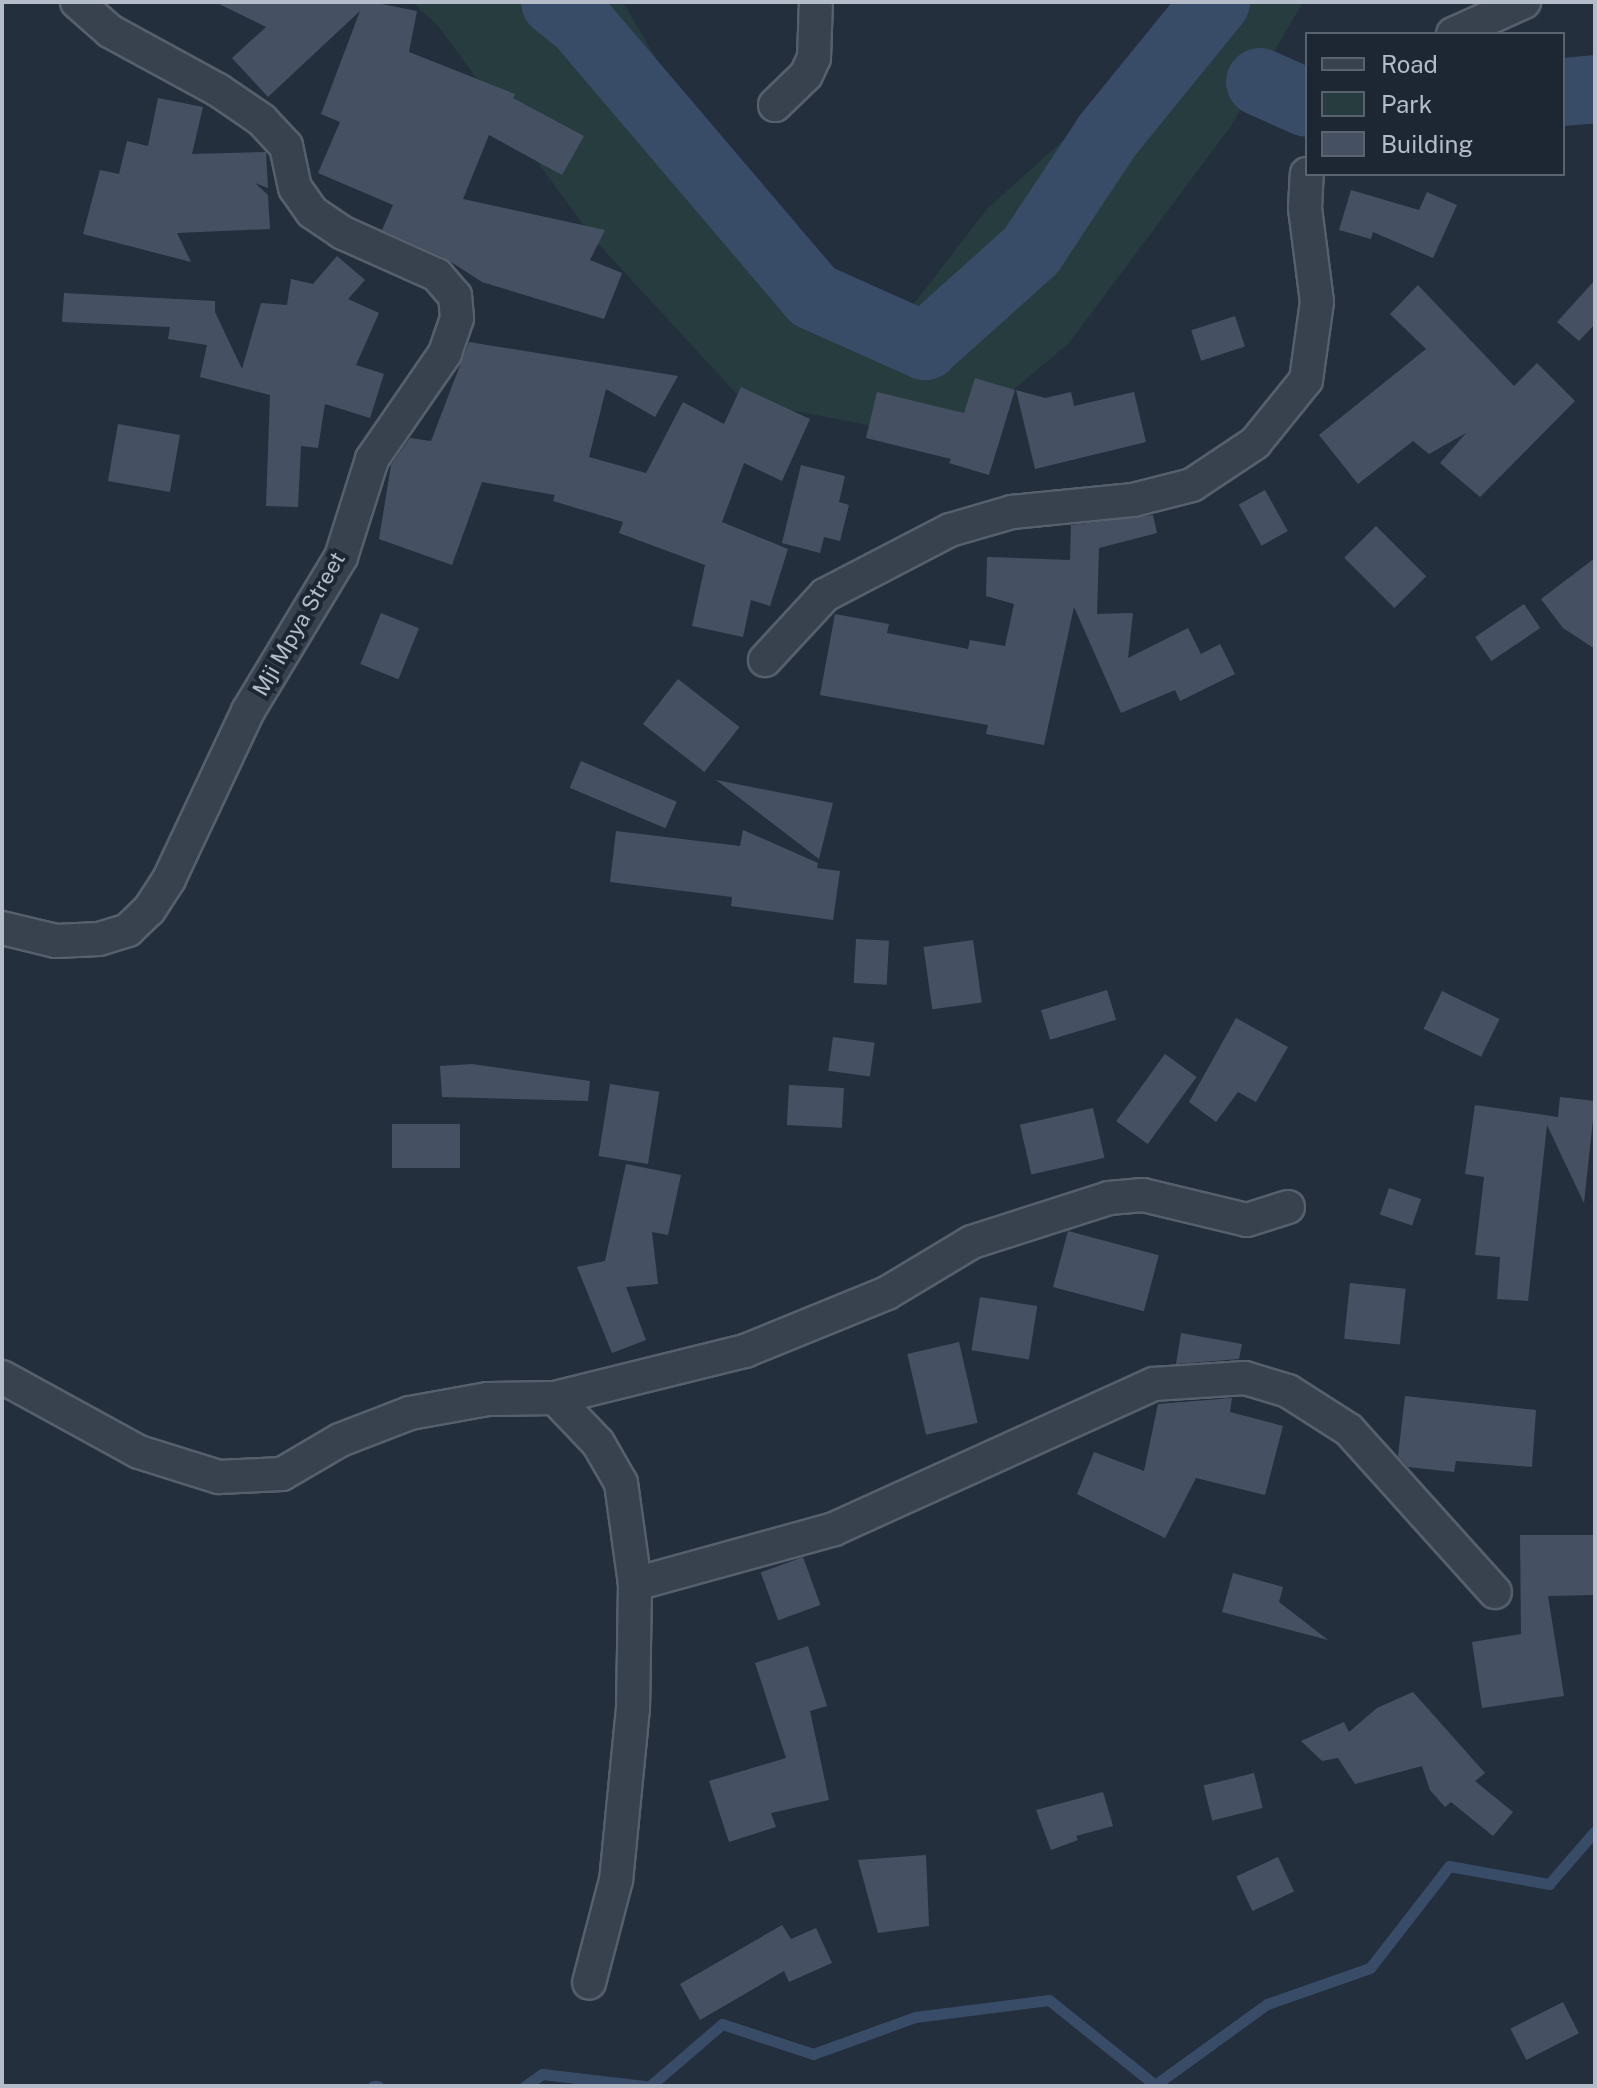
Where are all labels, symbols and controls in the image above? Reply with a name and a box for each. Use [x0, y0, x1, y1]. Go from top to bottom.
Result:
legend [1305, 32, 1565, 176]
text: Road [1381, 50, 1438, 78]
text: Park [1381, 90, 1432, 118]
text: Building [1381, 130, 1473, 158]
street label: Mji Mpya Street [247, 547, 351, 701]

